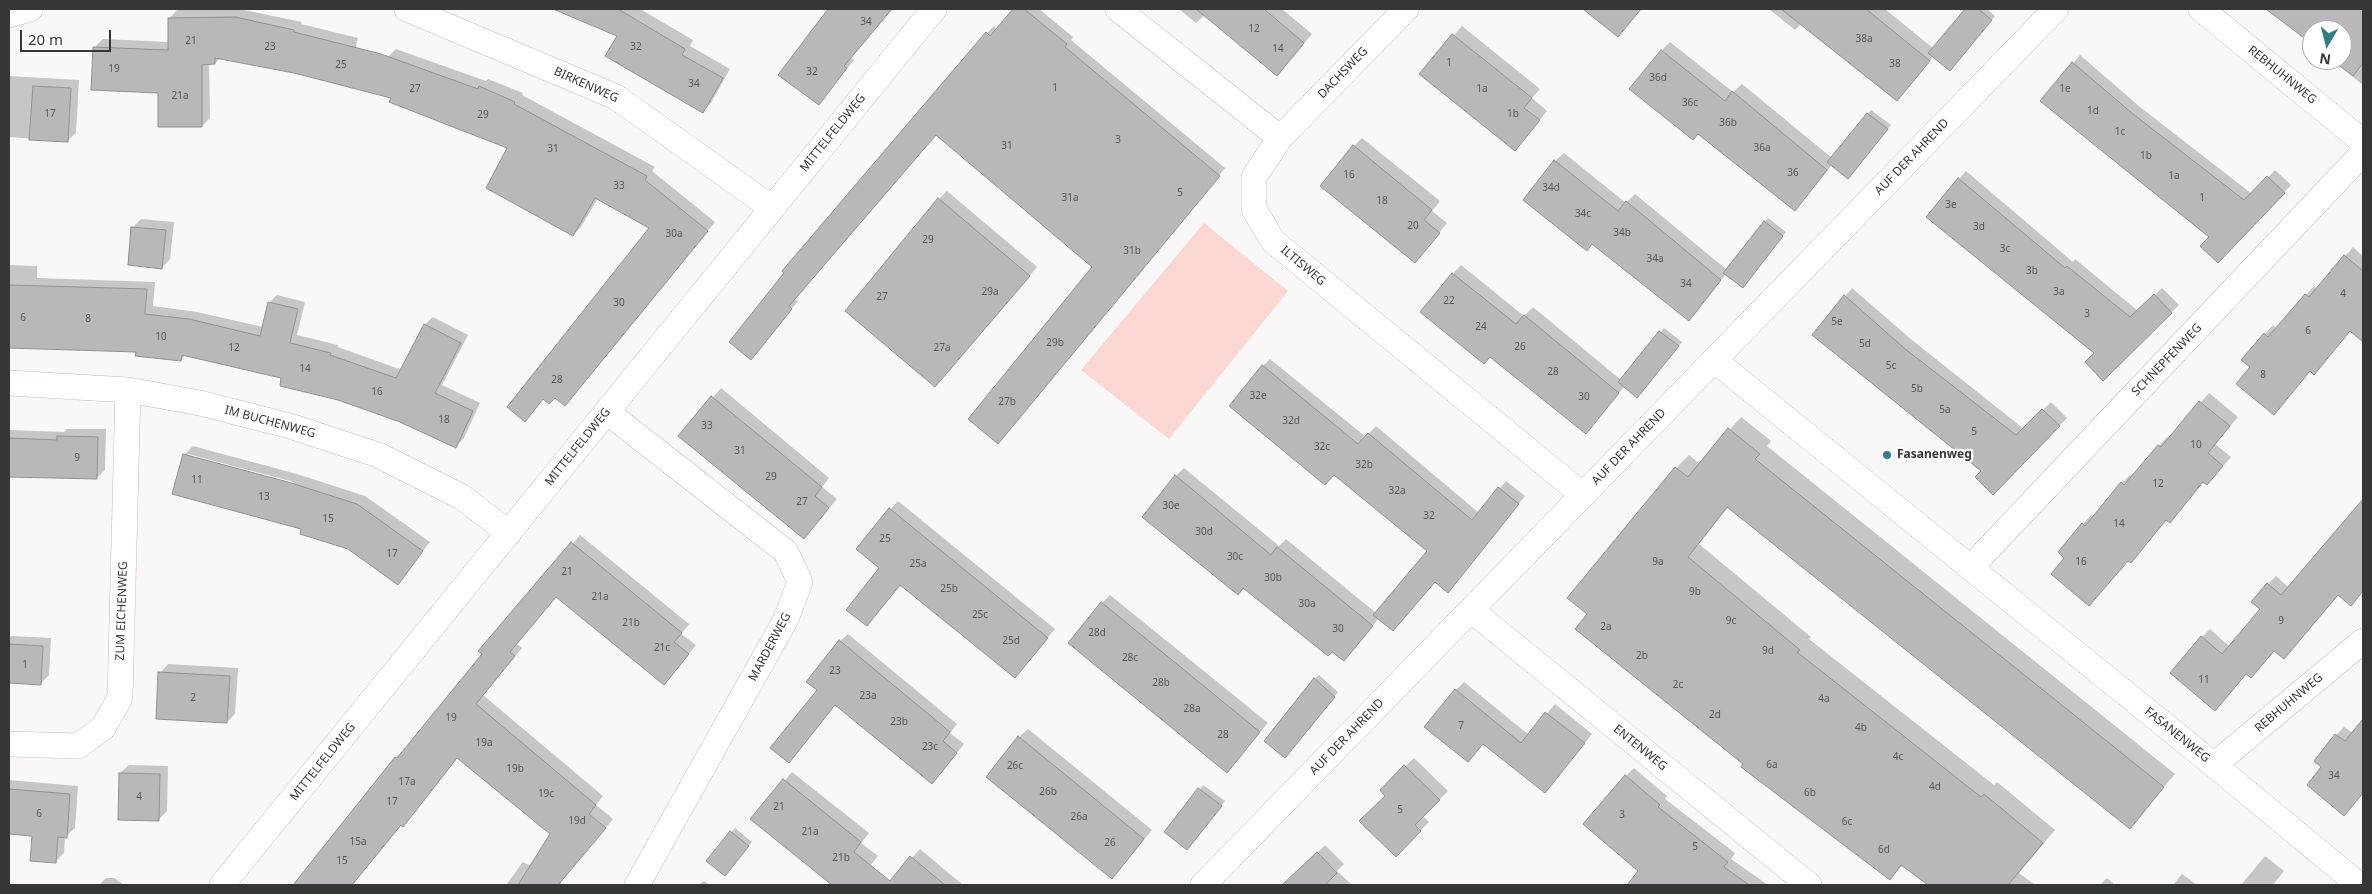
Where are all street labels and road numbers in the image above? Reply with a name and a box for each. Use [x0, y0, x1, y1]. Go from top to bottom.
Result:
street label: REBHUHNWEG [2245, 43, 2319, 107]
street label: DACHSWEG [1315, 44, 1371, 102]
street label: BIRKENWEG [551, 64, 621, 106]
street label: MITTELFELDWEG [797, 91, 869, 175]
street label: AUF DER AHREND [1872, 116, 1952, 198]
street label: ILTISWEG [1278, 243, 1328, 289]
street label: SCHNEPFENWEG [2129, 321, 2205, 399]
street label: IM BUCHENWEG [223, 403, 317, 441]
street label: MITTELFELDWEG [542, 405, 614, 489]
street label: AUF DER AHREND [1589, 406, 1669, 488]
street label: ZUM EICHENWEG [113, 561, 131, 661]
street label: MARDERWEG [746, 610, 794, 684]
street label: REBHUHNWEG [2252, 670, 2326, 736]
street label: AUF DER AHREND [1307, 696, 1387, 778]
street label: FASANENWEG [2142, 704, 2212, 766]
street label: MITTELFELDWEG [287, 720, 359, 804]
street label: ENTENWEG [1610, 722, 1670, 774]

